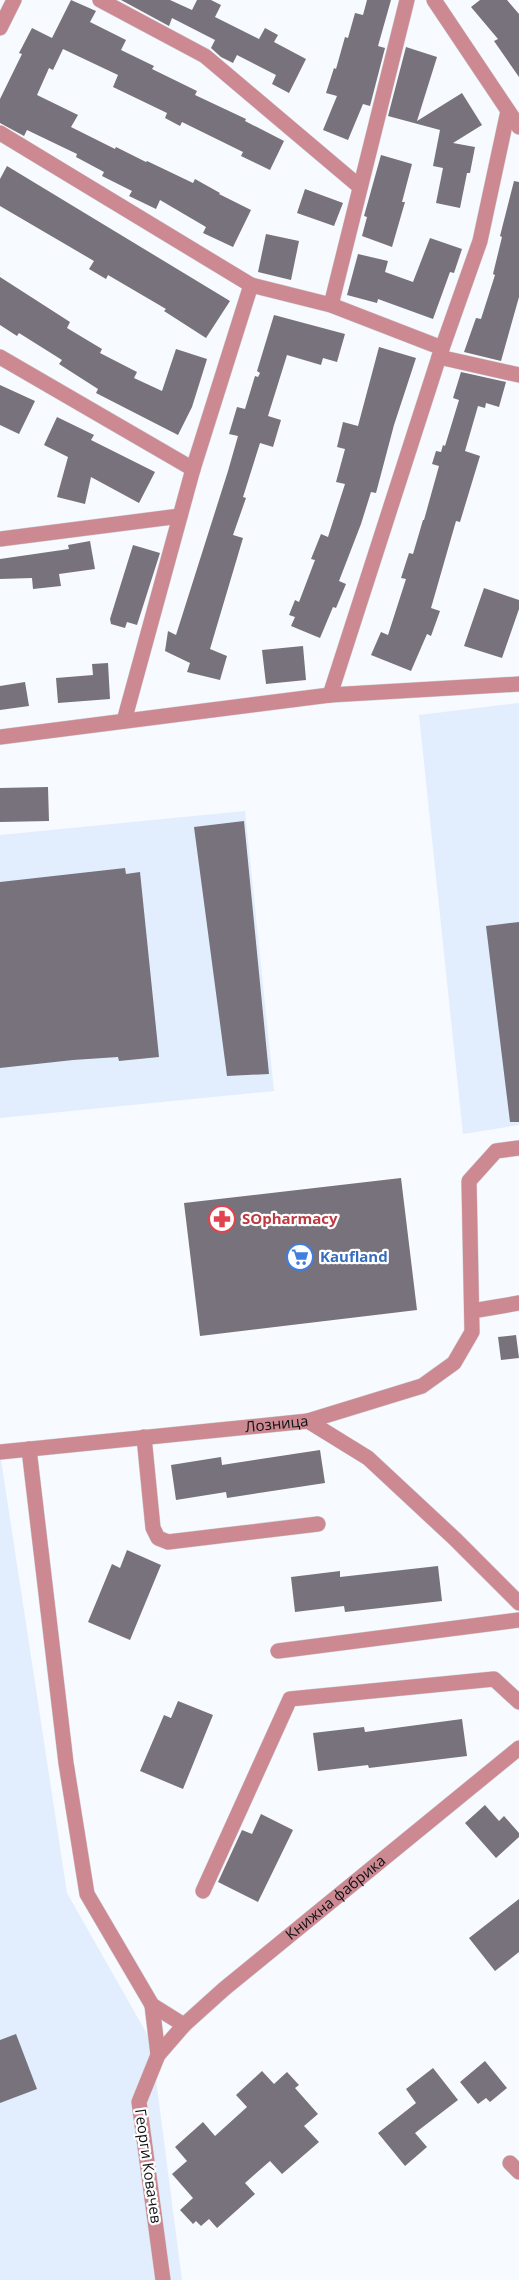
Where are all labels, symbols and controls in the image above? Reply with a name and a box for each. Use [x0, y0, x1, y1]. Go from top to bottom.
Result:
pharmacy icon: SOpharmacy [207, 1204, 237, 1234]
place label: SOpharmacy [242, 1208, 338, 1228]
supermarket icon: Kaufland [285, 1242, 315, 1272]
place label: Kaufland [320, 1246, 388, 1266]
street label: Лозница [244, 1410, 309, 1436]
street label: Книжна фабрика [281, 1850, 389, 1944]
street label: Георги Ковачев [131, 2107, 167, 2224]

